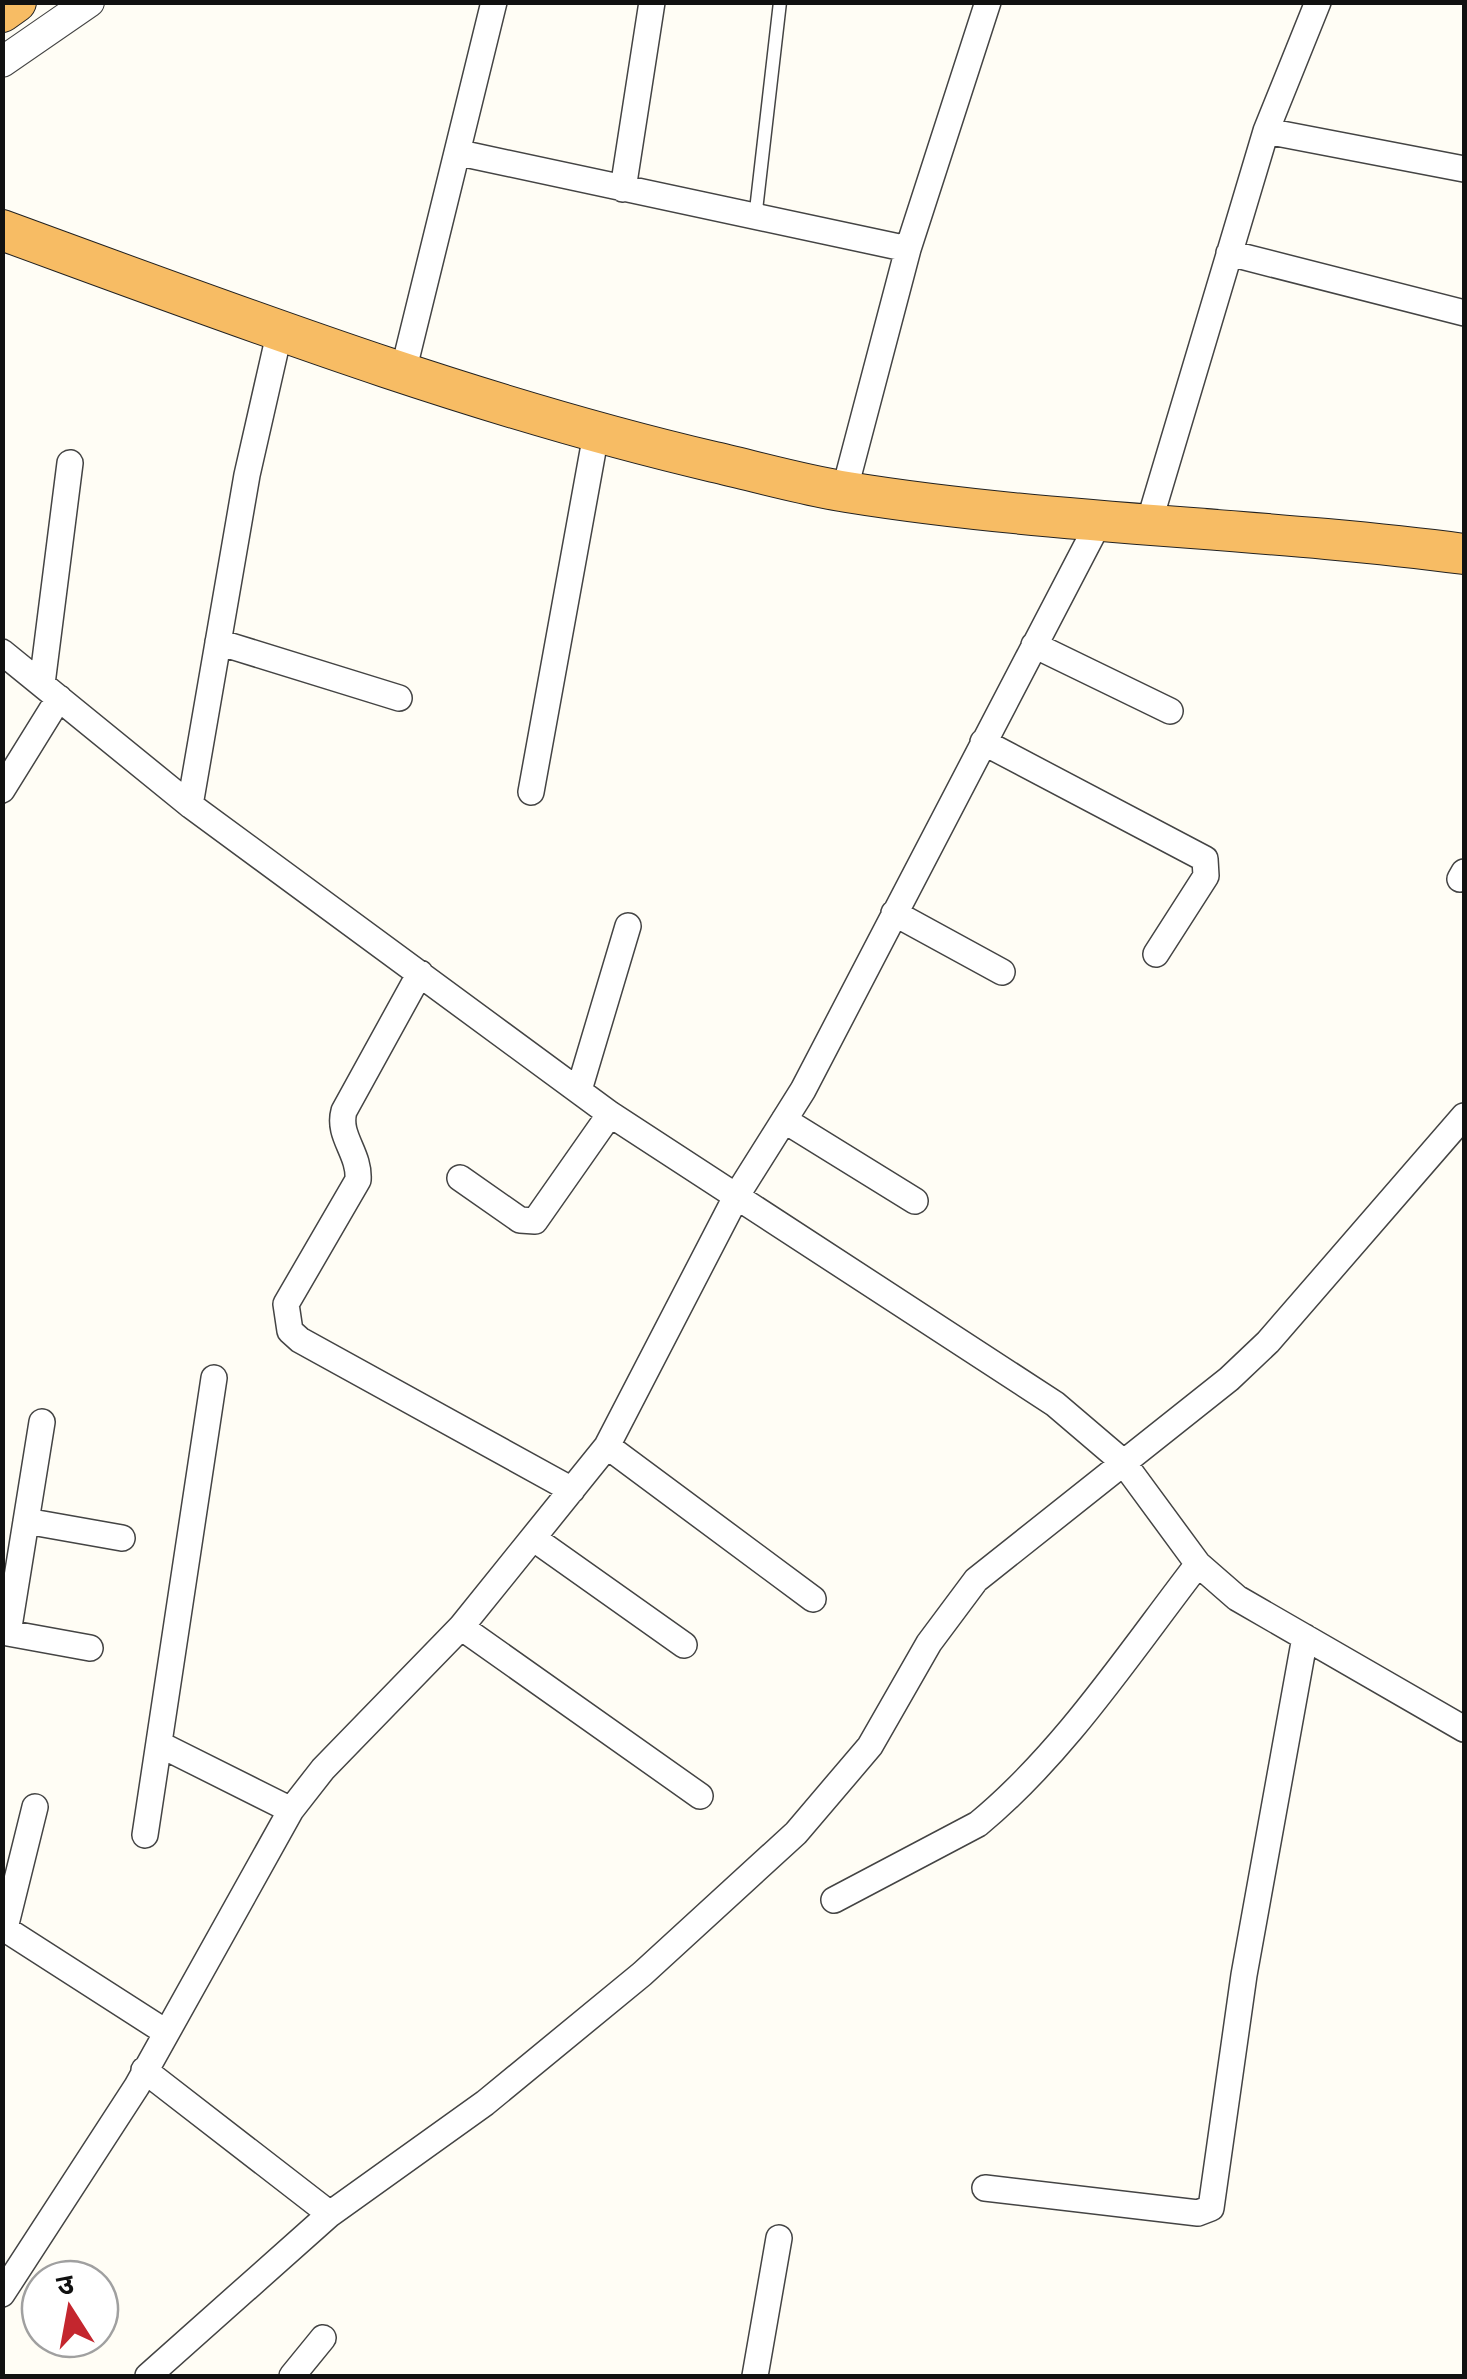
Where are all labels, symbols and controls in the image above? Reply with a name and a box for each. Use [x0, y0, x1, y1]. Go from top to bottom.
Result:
north arrow [20, 2259, 120, 2359]
text: उ [54, 2267, 77, 2303]

